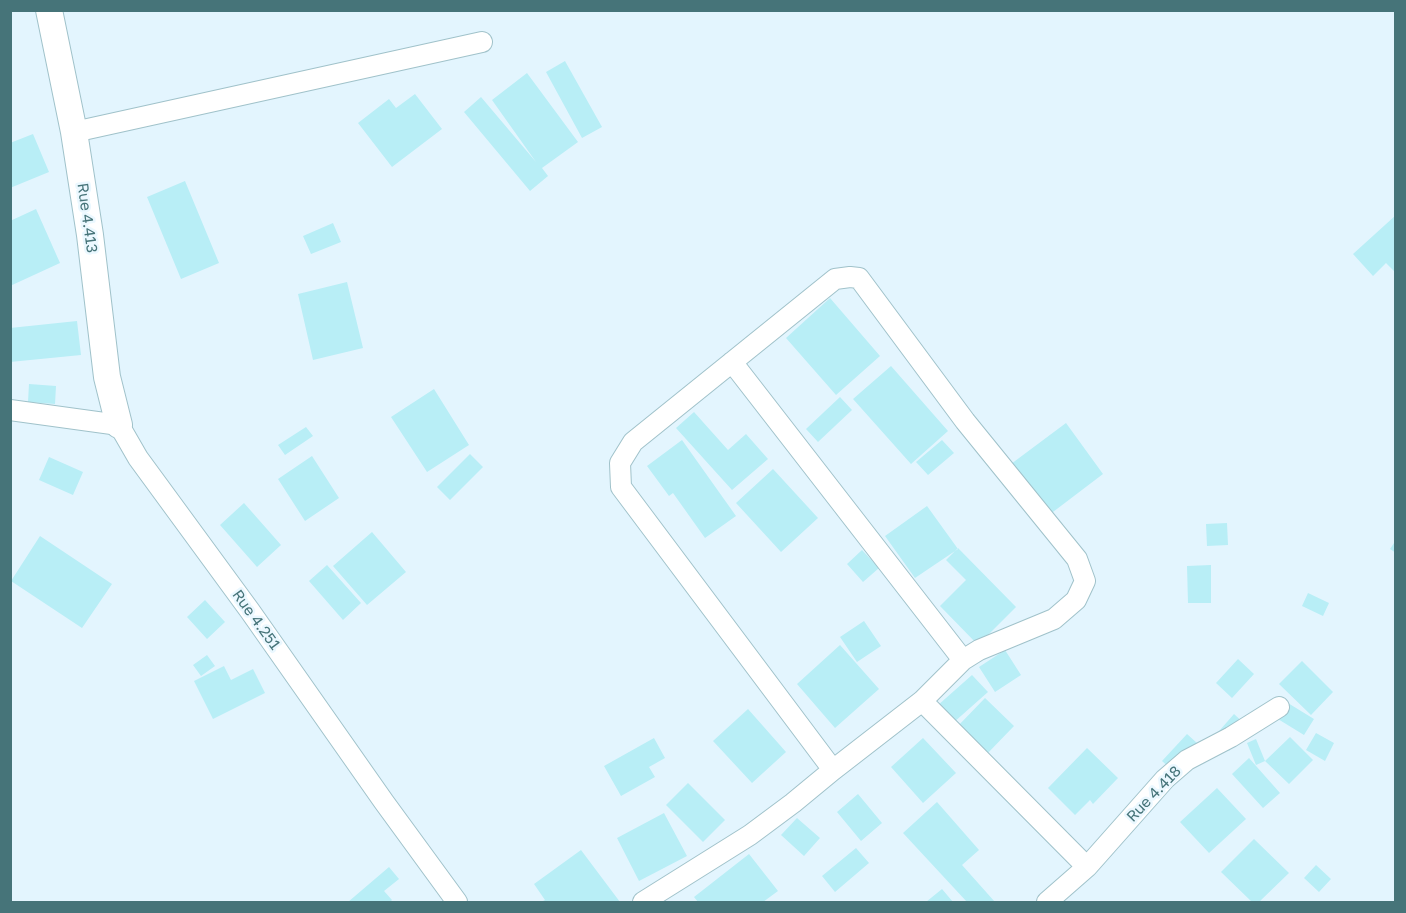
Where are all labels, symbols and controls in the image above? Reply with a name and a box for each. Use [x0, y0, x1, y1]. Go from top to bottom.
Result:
street label: Rue 4.413 [73, 182, 101, 254]
street label: Rue 4.251 [228, 586, 284, 654]
street label: Rue 4.418 [1123, 762, 1185, 826]

